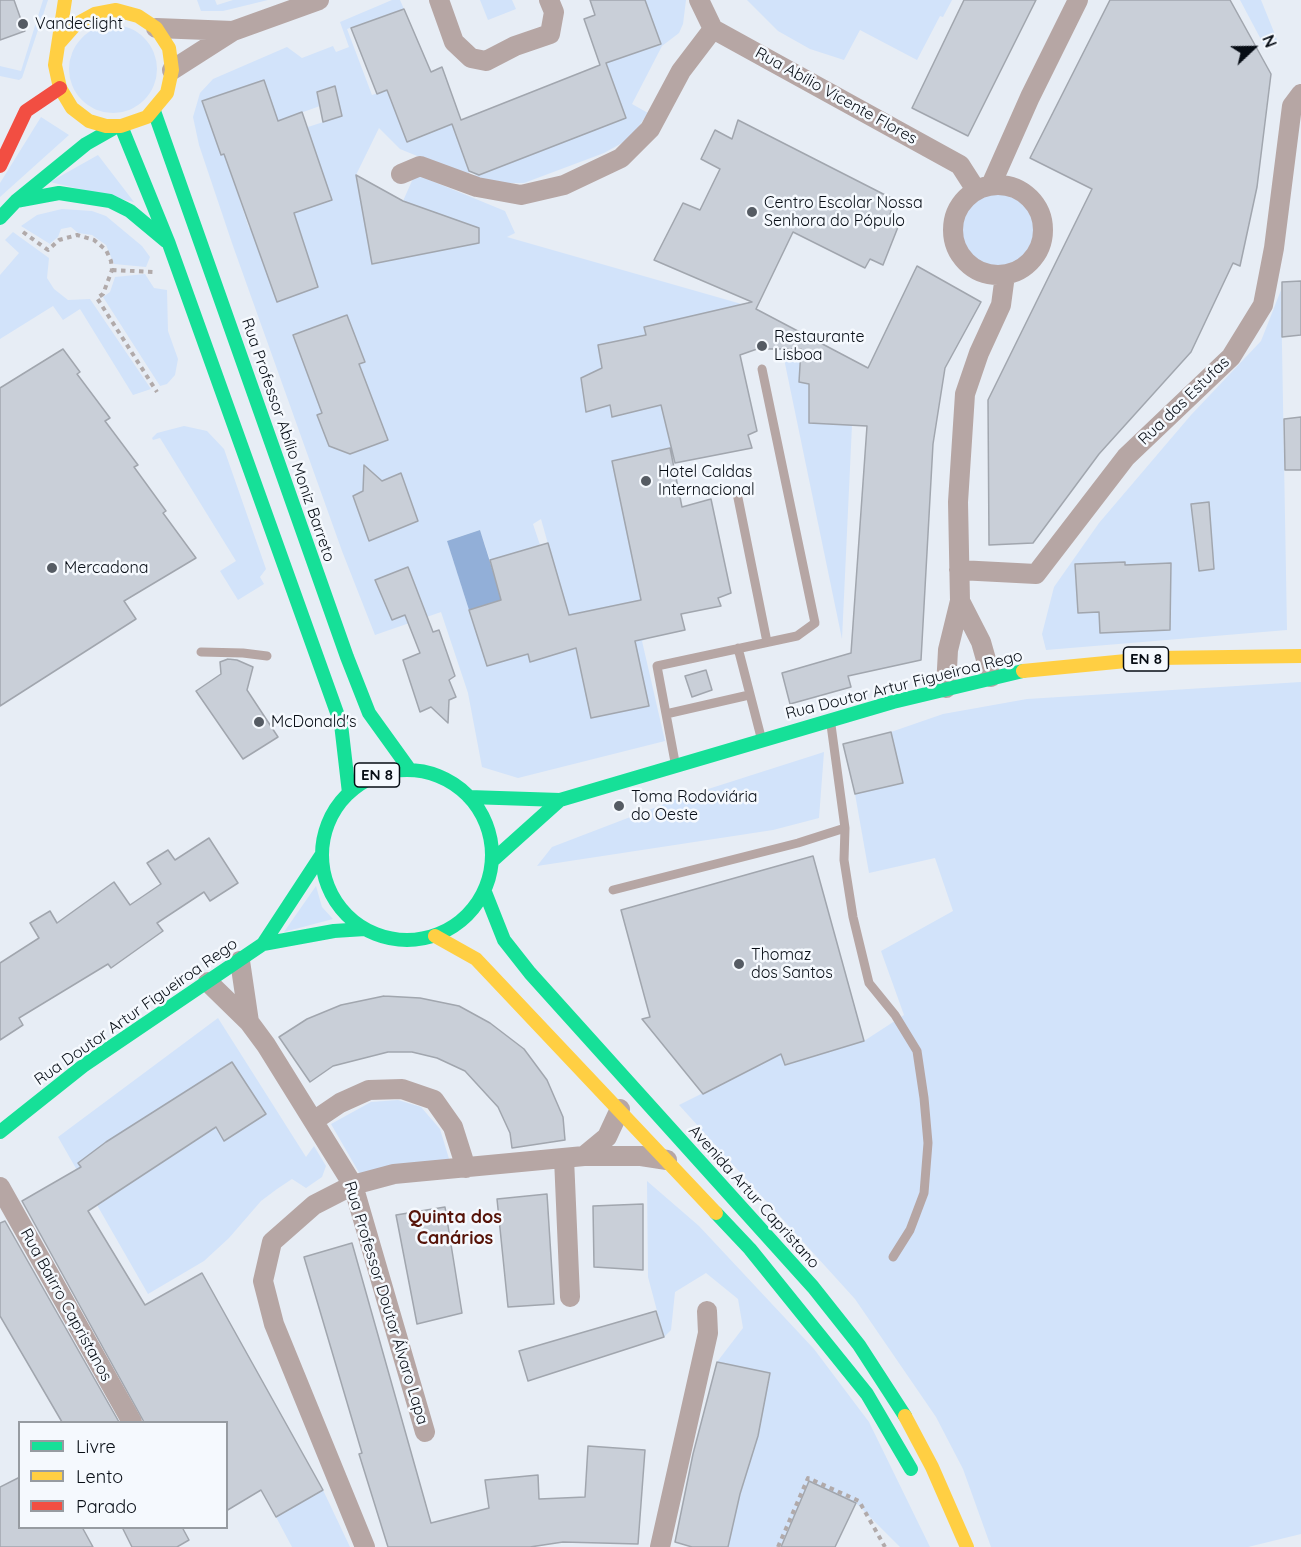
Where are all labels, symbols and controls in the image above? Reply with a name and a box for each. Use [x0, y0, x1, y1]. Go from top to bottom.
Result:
place label: Vandeclight [35, 14, 123, 34]
marker: Vandeclight [16, 17, 30, 31]
north arrow [1223, 18, 1283, 78]
text: N [1258, 32, 1281, 50]
street label: Rua Abílio Vicente Flores [752, 43, 920, 149]
place label: Centro Escolar Nossa Senhora do Pópulo [764, 193, 923, 231]
marker: Centro Escolar Nossa Senhora do Pópulo [745, 205, 759, 219]
street label: Rua Professor Abílio Moniz Barreto [237, 316, 339, 564]
place label: Restaurante Lisboa [774, 327, 865, 365]
marker: Restaurante Lisboa [755, 339, 769, 353]
street label: Rua das Estufas [1135, 353, 1233, 449]
place label: Hotel Caldas Internacional [658, 462, 755, 500]
marker: Hotel Caldas Internacional [639, 474, 653, 488]
place label: Mercadona [64, 558, 148, 578]
marker: Mercadona [45, 561, 59, 575]
street label: Rua Doutor Artur Figueiroa Rego [783, 646, 1025, 724]
road number: EN 8 [1124, 647, 1168, 671]
place label: McDonald's [271, 712, 357, 732]
marker: McDonald's [252, 715, 266, 729]
road number: EN 8 [354, 763, 400, 787]
place label: Toma Rodoviária do Oeste [631, 787, 758, 825]
marker: Toma Rodoviária do Oeste [612, 799, 626, 813]
street label: Rua Doutor Artur Figueiroa Rego [31, 934, 241, 1090]
place label: Thomaz dos Santos [751, 945, 833, 983]
marker: Thomaz dos Santos [732, 957, 746, 971]
street label: Avenida Artur Capristano [685, 1121, 823, 1273]
street label: Rua Professor Doutor Álvaro Lapa [340, 1179, 432, 1427]
district label: Quinta dos Canários [408, 1207, 502, 1250]
street label: Rua Bairro Capristanos [16, 1225, 116, 1385]
legend [18, 1421, 228, 1529]
text: Livre [76, 1435, 116, 1458]
text: Lento [76, 1465, 123, 1488]
text: Parado [76, 1495, 137, 1518]

